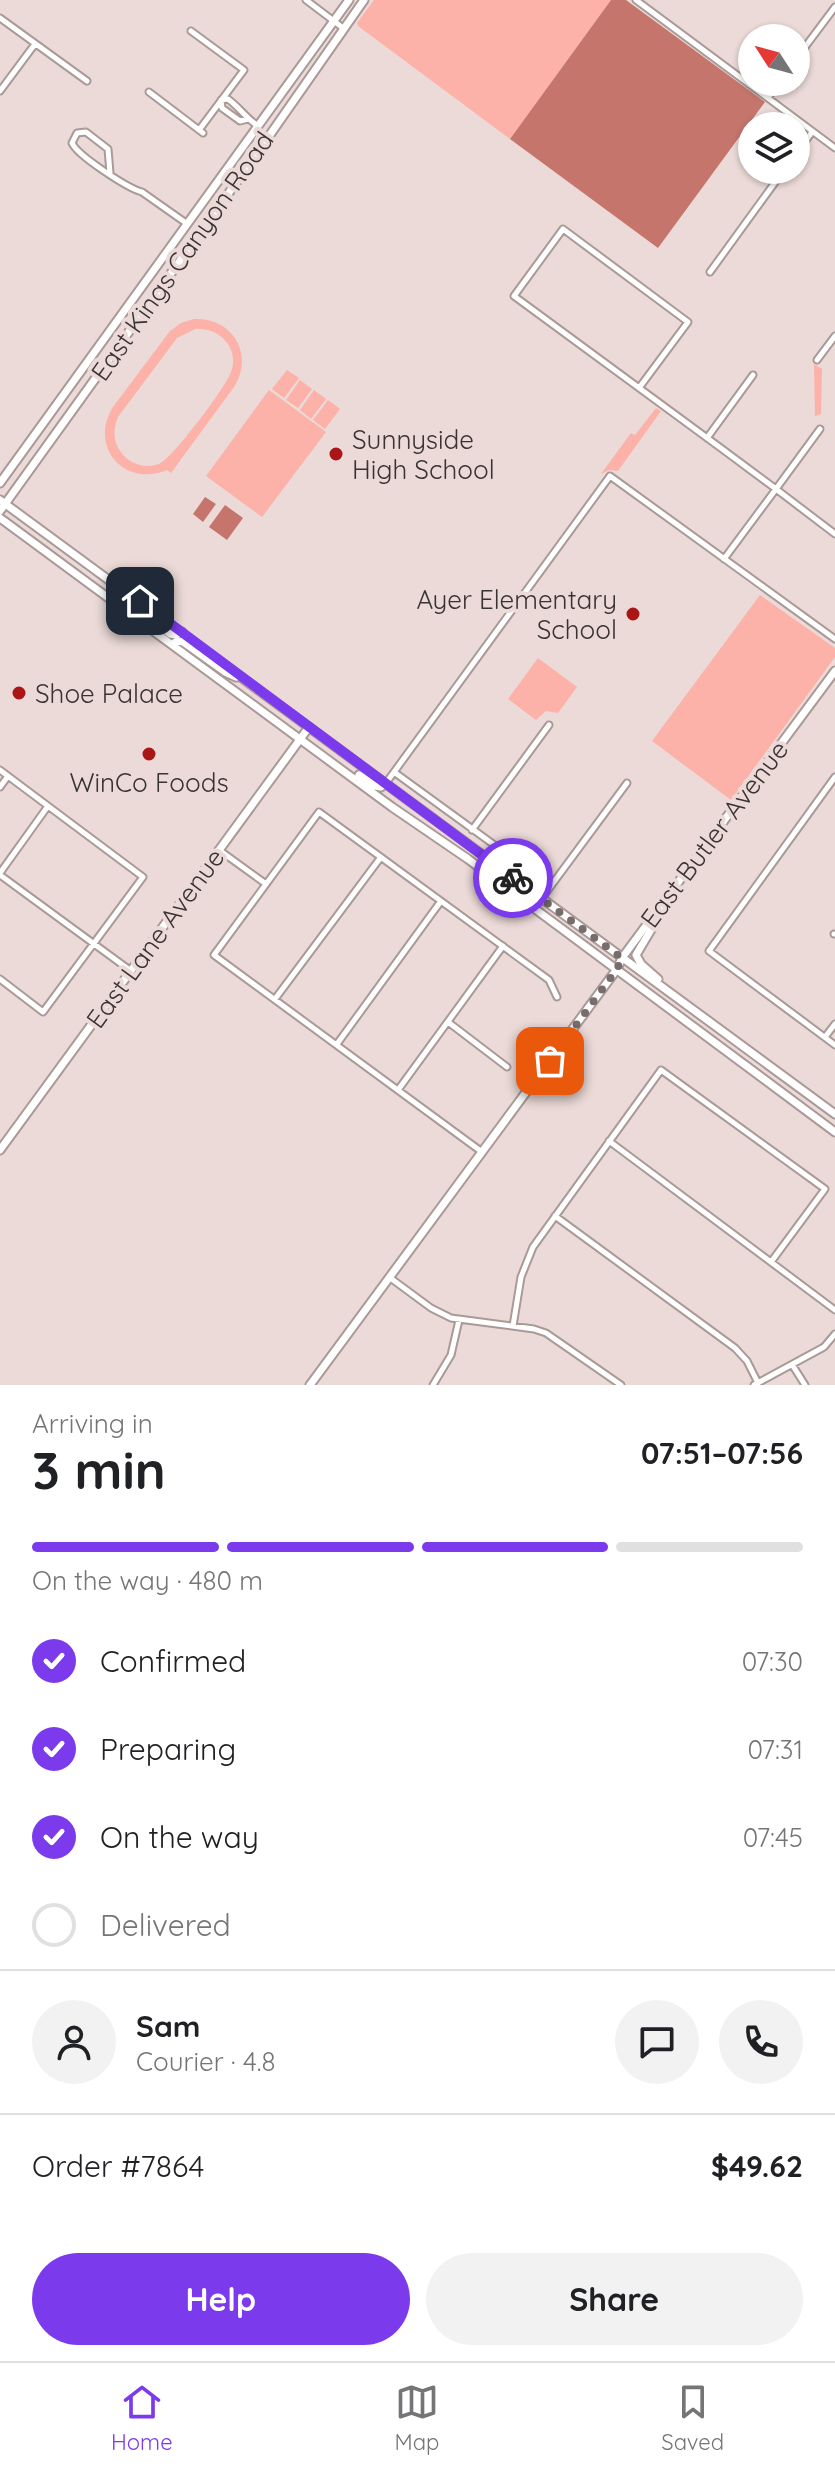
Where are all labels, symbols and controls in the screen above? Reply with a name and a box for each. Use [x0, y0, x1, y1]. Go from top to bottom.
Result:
north arrow [738, 24, 810, 96]
map controls [738, 24, 810, 184]
button: layers [738, 112, 810, 184]
street label: East Kings Canyon Road [83, 125, 281, 387]
place label: Sunnyside High School [352, 423, 495, 486]
marker: Sunnyside High School [327, 445, 345, 463]
pin [106, 567, 174, 635]
icon: home [118, 579, 162, 623]
place label: Ayer Elementary School [416, 583, 617, 646]
marker: Ayer Elementary School [624, 605, 642, 623]
place label: Shoe Palace [35, 677, 183, 710]
marker: Shoe Palace [10, 684, 28, 702]
street label: East Butler Avenue [633, 734, 795, 934]
marker: WinCo Foods [140, 745, 158, 763]
place label: WinCo Foods [69, 766, 229, 799]
courier [473, 838, 553, 918]
street label: East Lane Avenue [79, 842, 231, 1034]
icon: bike [491, 856, 535, 900]
pin [516, 1027, 584, 1095]
icon: bag [528, 1039, 572, 1083]
text: Arriving in [32, 1407, 153, 1440]
text: 07:51–07:56 [641, 1434, 803, 1472]
text: 3 min [32, 1437, 166, 1502]
text: On the way · 480 m [32, 1564, 263, 1597]
icon: check [32, 1639, 76, 1683]
text: Confirmed [100, 1642, 246, 1680]
text: 07:30 [742, 1645, 803, 1678]
icon: check [32, 1727, 76, 1771]
text: Preparing [100, 1730, 236, 1768]
text: 07:31 [748, 1733, 803, 1766]
icon: check [32, 1815, 76, 1859]
text: On the way [100, 1818, 259, 1856]
text: 07:45 [743, 1821, 803, 1854]
text: Delivered [100, 1906, 231, 1944]
button: person [32, 2000, 116, 2084]
button: chat [615, 2000, 699, 2084]
button: phone [719, 2000, 803, 2084]
text: Sam [136, 2007, 200, 2045]
text: Courier · 4.8 [136, 2045, 275, 2078]
text: Order #7864 [32, 2147, 204, 2185]
text: $49.62 [711, 2147, 803, 2185]
button: Help [32, 2253, 410, 2345]
button: Share [426, 2253, 803, 2345]
tab: Home [111, 2380, 173, 2456]
tab: Map [395, 2380, 439, 2456]
tab: Saved [661, 2380, 724, 2456]

